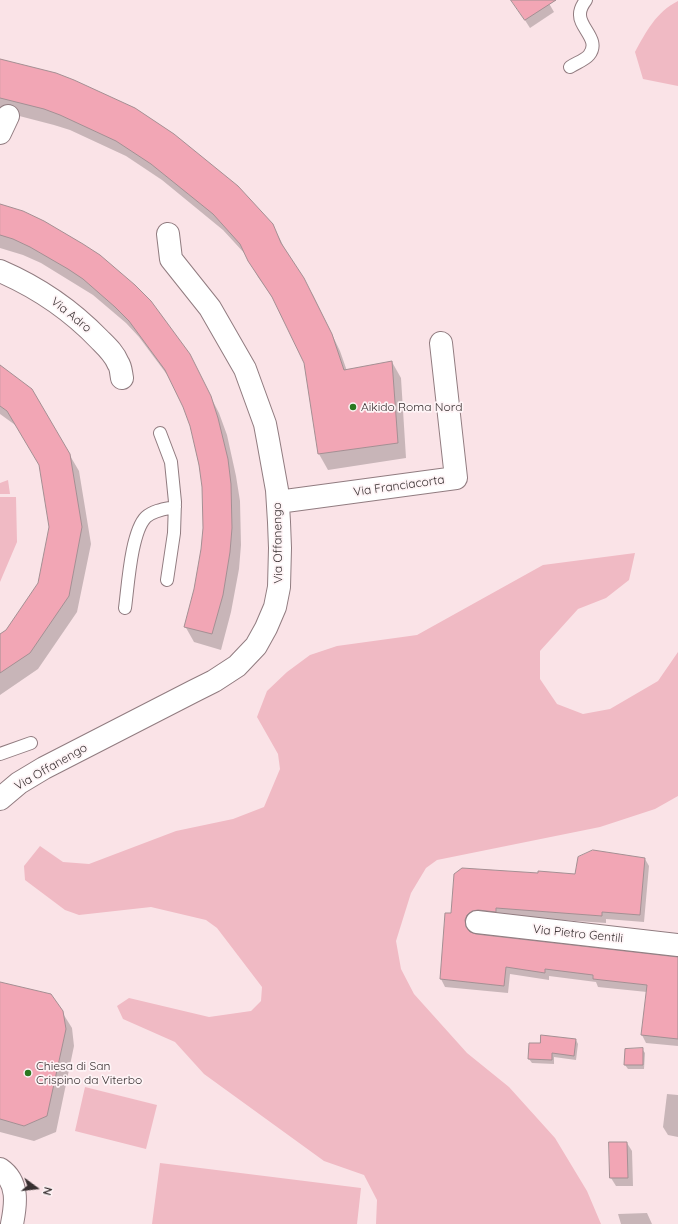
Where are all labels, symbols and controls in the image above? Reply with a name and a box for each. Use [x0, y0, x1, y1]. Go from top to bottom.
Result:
street label: Via Adro [48, 294, 94, 336]
place label: Aikido Roma Nord [361, 400, 462, 414]
marker: Aikido Roma Nord [348, 402, 358, 412]
street label: Via Franciacorta [352, 472, 446, 500]
street label: Via Offanengo [270, 502, 286, 584]
street label: Via Offanengo [12, 740, 90, 794]
street label: Via Pietro Gentili [532, 922, 624, 946]
place label: Chiesa di San Crispino da Viterbo [36, 1059, 142, 1087]
marker: Chiesa di San Crispino da Viterbo [23, 1068, 33, 1078]
north arrow [16, 1168, 56, 1208]
text: N [40, 1185, 55, 1197]

